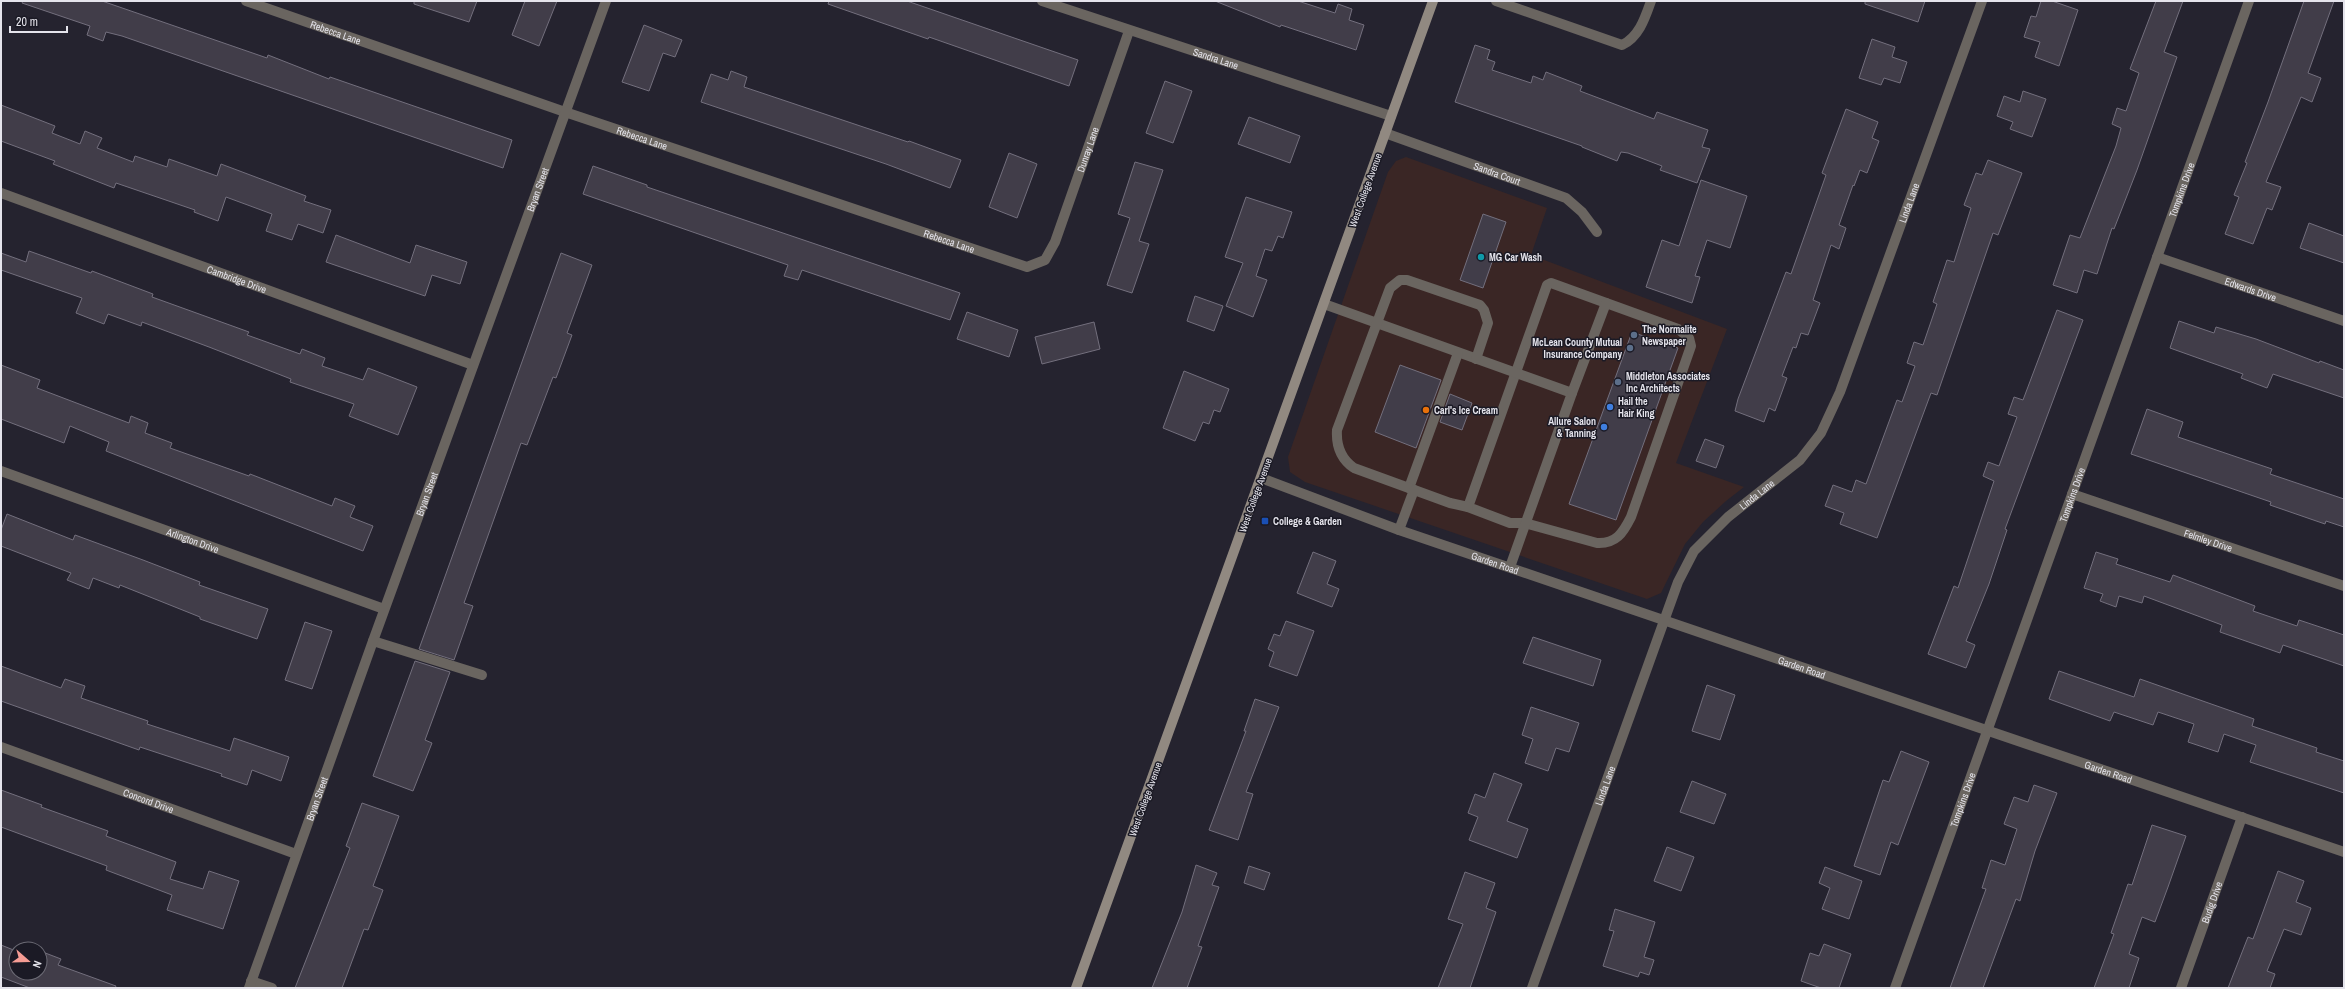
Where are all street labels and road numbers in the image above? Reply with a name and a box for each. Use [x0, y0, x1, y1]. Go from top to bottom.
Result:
street label: Rebecca Lane [308, 18, 363, 48]
street label: Sandra Lane [1191, 45, 1240, 72]
street label: Rebecca Lane [615, 124, 669, 153]
street label: Dunray Lane [1074, 125, 1102, 174]
street label: West College Avenue [1346, 151, 1385, 229]
street label: Sandra Court [1472, 159, 1523, 188]
street label: Tompkins Drive [2166, 161, 2198, 219]
street label: Bryan Street [524, 165, 552, 213]
street label: Linda Lane [1896, 181, 1922, 224]
street label: Rebecca Lane [922, 227, 977, 256]
street label: Cambridge Drive [205, 263, 269, 296]
street label: Edwards Drive [2223, 275, 2278, 305]
street label: West College Avenue [1236, 456, 1275, 534]
street label: Tompkins Drive [2057, 465, 2088, 524]
street label: Bryan Street [413, 470, 441, 518]
street label: Linda Lane [1737, 477, 1777, 513]
street label: Arlington Drive [164, 525, 221, 556]
street label: Felmley Drive [2182, 526, 2235, 555]
street label: Garden Road [1470, 549, 1520, 577]
street label: Garden Road [1776, 654, 1827, 682]
street label: Garden Road [2083, 758, 2134, 786]
street label: West College Avenue [1126, 760, 1165, 838]
street label: Linda Lane [1592, 764, 1618, 807]
street label: Tompkins Drive [1947, 770, 1979, 829]
street label: Bryan Street [303, 775, 331, 823]
street label: Concord Drive [121, 786, 176, 816]
street label: Budig Drive [2199, 879, 2226, 925]

